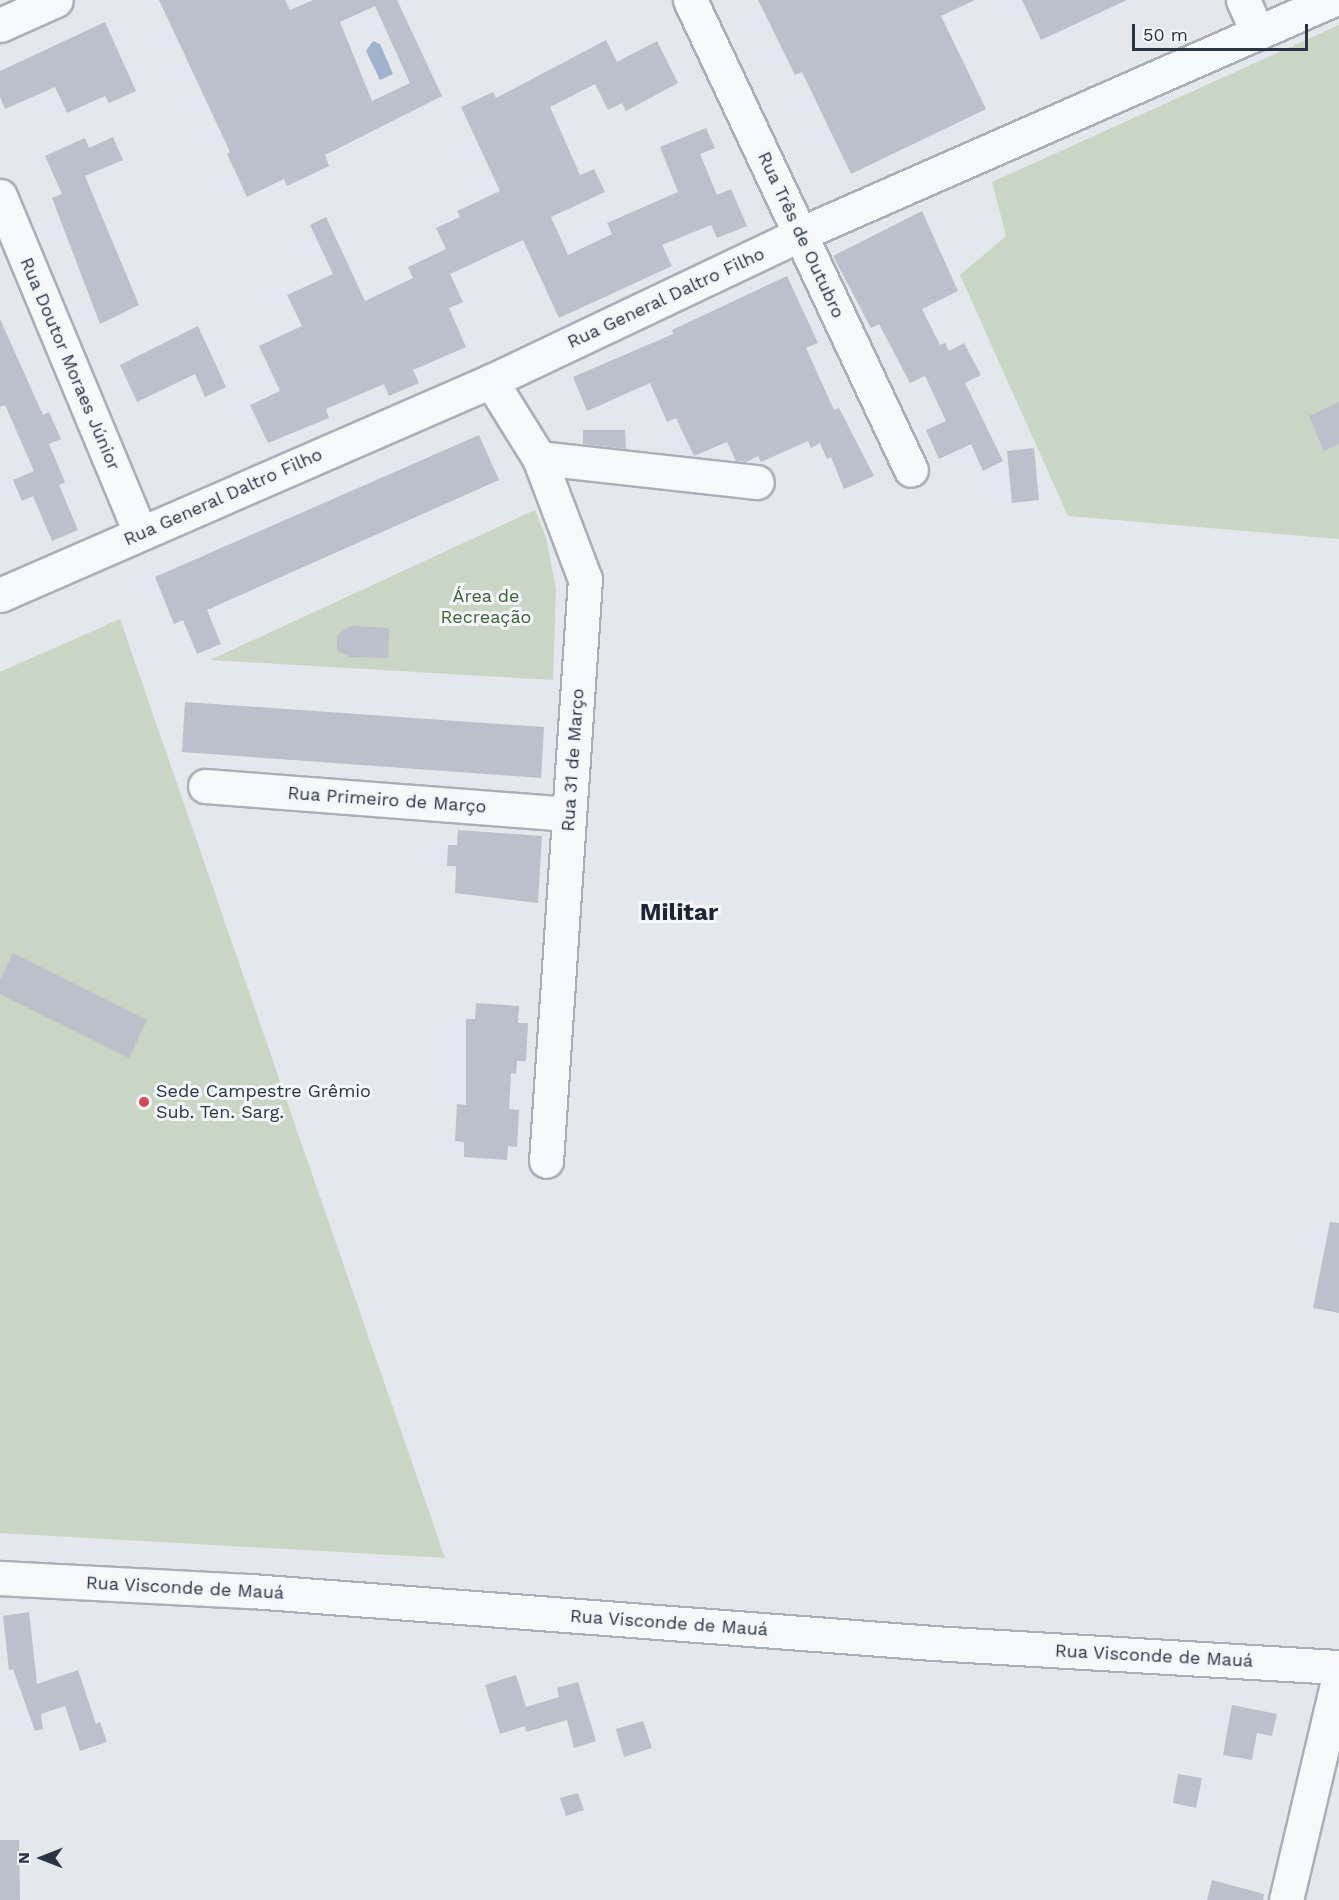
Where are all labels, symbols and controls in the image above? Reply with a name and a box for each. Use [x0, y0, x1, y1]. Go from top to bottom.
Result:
scale bar [1135, 12, 1310, 50]
text: 50 m [1143, 24, 1188, 45]
street label: Rua Três de Outubro [753, 148, 849, 322]
street label: Rua General Daltro Filho [563, 243, 769, 353]
street label: Rua Doutor Moraes Júnior [15, 254, 125, 474]
street label: Rua General Daltro Filho [120, 443, 326, 551]
park label: Área de Recreação [441, 586, 531, 628]
street label: Rua 31 de Março [557, 687, 589, 833]
street label: Rua Primeiro de Março [287, 782, 487, 818]
district label: Militar [640, 899, 718, 927]
place label: Sede Campestre Grêmio Sub. Ten. Sarg. [156, 1081, 371, 1124]
marker: Sede Campestre Grêmio Sub. Ten. Sarg. [137, 1095, 151, 1109]
street label: Rua Visconde de Mauá [85, 1572, 285, 1604]
street label: Rua Visconde de Mauá [569, 1605, 769, 1641]
street label: Rua Visconde de Mauá [1054, 1640, 1254, 1672]
north arrow [12, 1828, 72, 1888]
text: N [14, 1852, 33, 1864]

